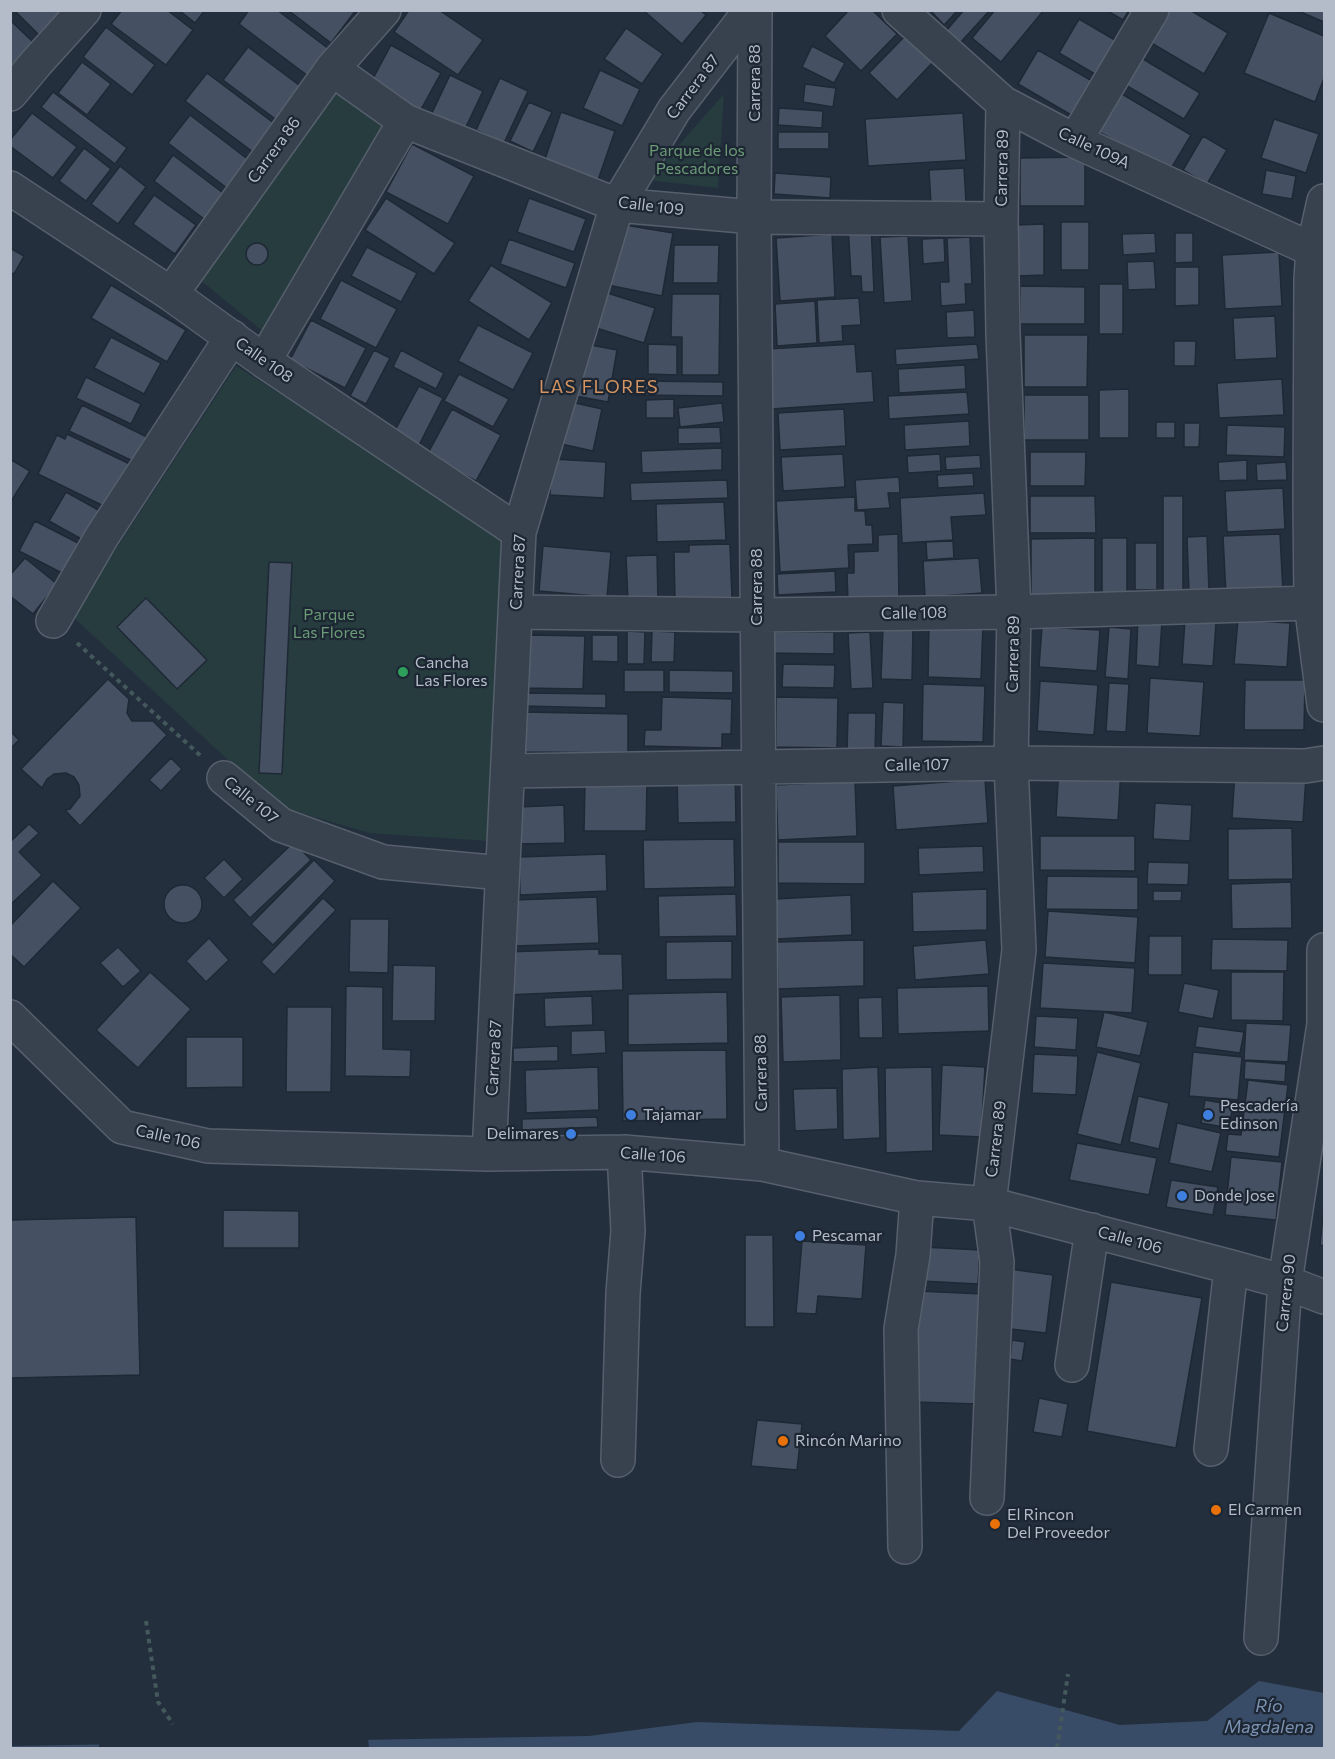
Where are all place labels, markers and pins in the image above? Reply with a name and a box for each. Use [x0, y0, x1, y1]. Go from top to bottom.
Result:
place label: Cancha Las Flores [415, 653, 488, 691]
marker: Cancha Las Flores [396, 665, 410, 679]
place label: Pescadería Edinson [1220, 1096, 1298, 1134]
place label: Tajamar [643, 1105, 701, 1125]
marker: Tajamar [624, 1108, 638, 1122]
marker: Pescadería Edinson [1201, 1108, 1215, 1122]
place label: Delimares [486, 1124, 559, 1144]
marker: Delimares [564, 1127, 578, 1141]
place label: Donde Jose [1194, 1186, 1275, 1206]
marker: Donde Jose [1175, 1189, 1189, 1203]
place label: Pescamar [812, 1226, 882, 1246]
marker: Pescamar [793, 1229, 807, 1243]
place label: Rincón Marino [795, 1431, 901, 1451]
marker: Rincón Marino [776, 1434, 790, 1448]
place label: El Carmen [1228, 1500, 1302, 1520]
marker: El Carmen [1209, 1503, 1223, 1517]
place label: El Rincon Del Proveedor [1007, 1505, 1110, 1543]
marker: El Rincon Del Proveedor [988, 1517, 1002, 1531]

